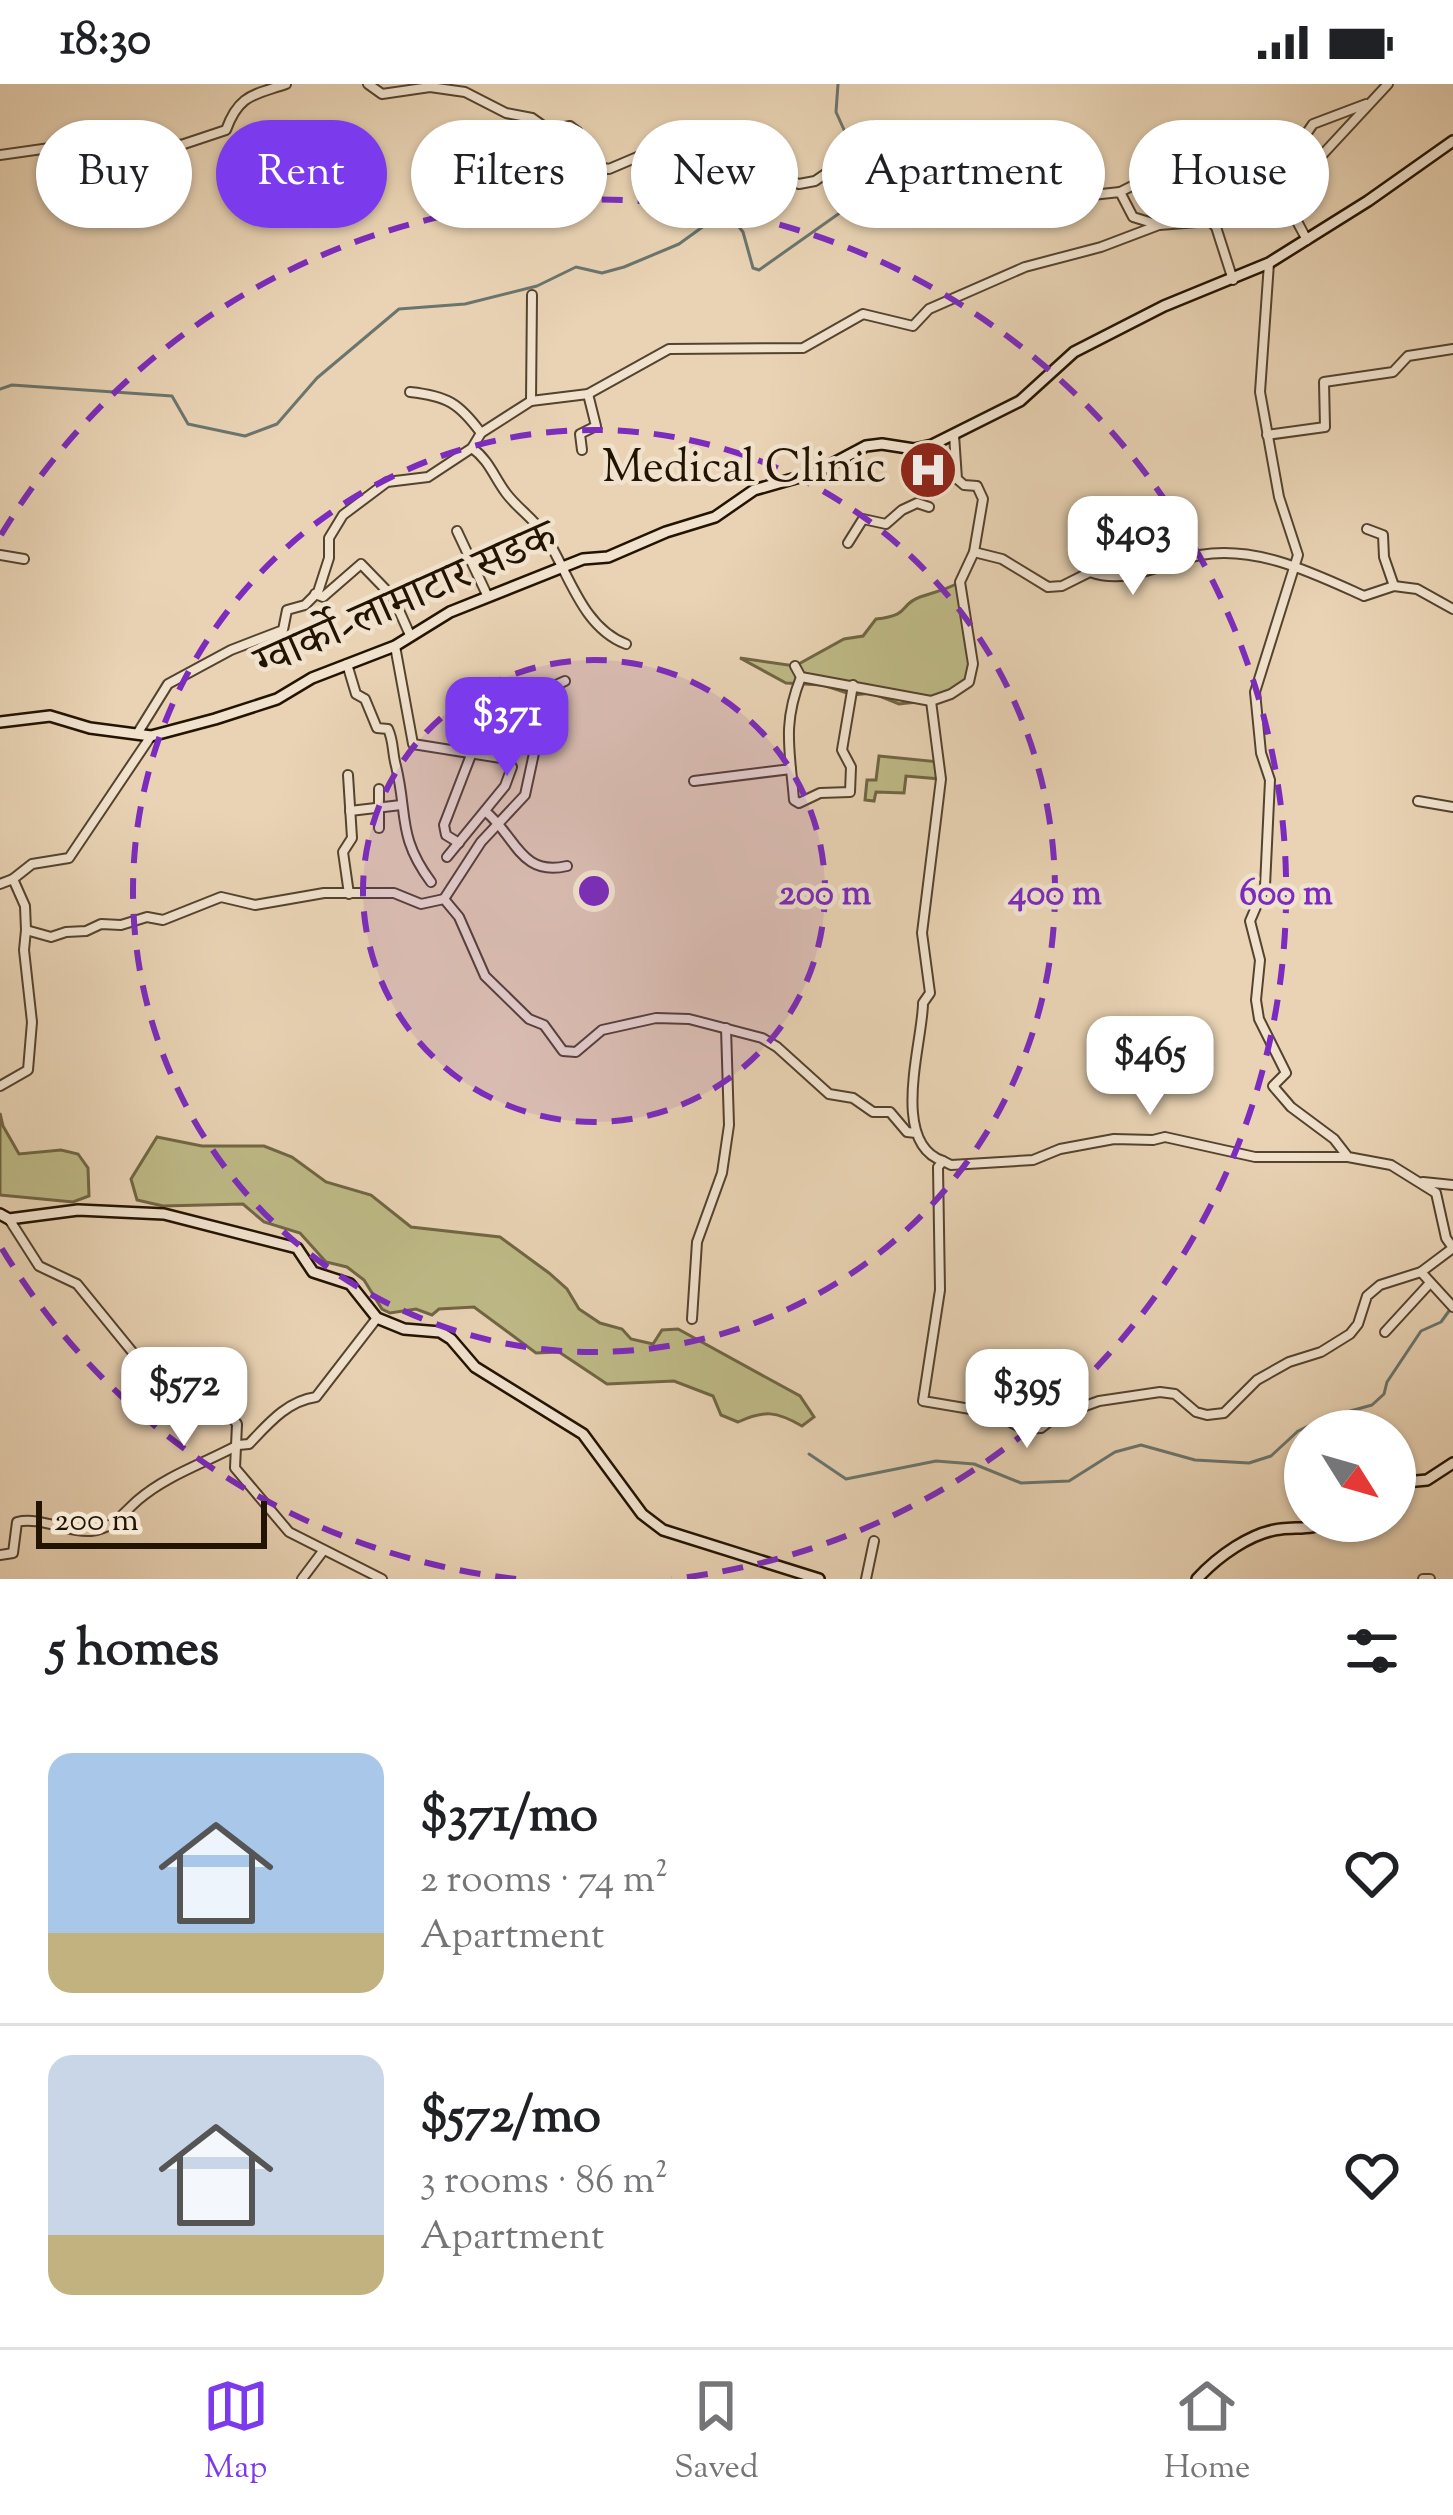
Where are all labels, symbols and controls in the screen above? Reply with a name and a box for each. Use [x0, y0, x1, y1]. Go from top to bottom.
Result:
text: 18:30 [60, 10, 151, 75]
chip: Buy [36, 120, 192, 228]
chip: Rent [216, 120, 387, 228]
chip: Filters [411, 120, 607, 228]
chip: New [631, 120, 798, 228]
chip: Apartment [822, 120, 1105, 228]
chip: House [1129, 120, 1329, 228]
place label: Medical Clinic [602, 438, 886, 503]
hospital icon: Medical Clinic [897, 439, 959, 501]
pin: $403 [1062, 496, 1204, 598]
street label: ग्वार्को-लामाटार सडक [244, 506, 570, 698]
text: $403 [1095, 507, 1171, 563]
pin: $371 [436, 677, 578, 779]
text: $371 [472, 688, 542, 744]
text: 200 m [779, 869, 871, 921]
text: 400 m [1007, 869, 1102, 921]
text: 600 m [1239, 869, 1333, 921]
centre of rings [573, 870, 615, 912]
pin: $465 [1079, 1016, 1221, 1118]
text: $465 [1114, 1027, 1186, 1083]
pin: $572 [113, 1347, 255, 1449]
pin: $395 [956, 1349, 1098, 1451]
text: $572 [148, 1358, 220, 1414]
text: $395 [993, 1360, 1061, 1416]
north arrow [1284, 1410, 1416, 1542]
map controls [1284, 1410, 1416, 1542]
scale bar [36, 1495, 267, 1548]
text: 200 m [54, 1498, 139, 1546]
text: 5 homes [48, 1615, 219, 1688]
icon: filters [1339, 1618, 1405, 1684]
text: $371/mo [420, 1781, 598, 1854]
icon: home [144, 1801, 288, 1945]
icon: heart [1339, 1840, 1405, 1906]
text: 2 rooms · 74 m² [420, 1854, 668, 1910]
text: Apartment [420, 1910, 604, 1966]
text: $572/mo [420, 2082, 601, 2155]
icon: home [144, 2103, 288, 2247]
icon: heart [1339, 2142, 1405, 2208]
text: 3 rooms · 86 m² [420, 2155, 668, 2211]
text: Apartment [420, 2211, 604, 2267]
tab: Map [203, 2373, 269, 2493]
tab: Saved [674, 2373, 759, 2493]
tab: Home [1164, 2373, 1250, 2493]

